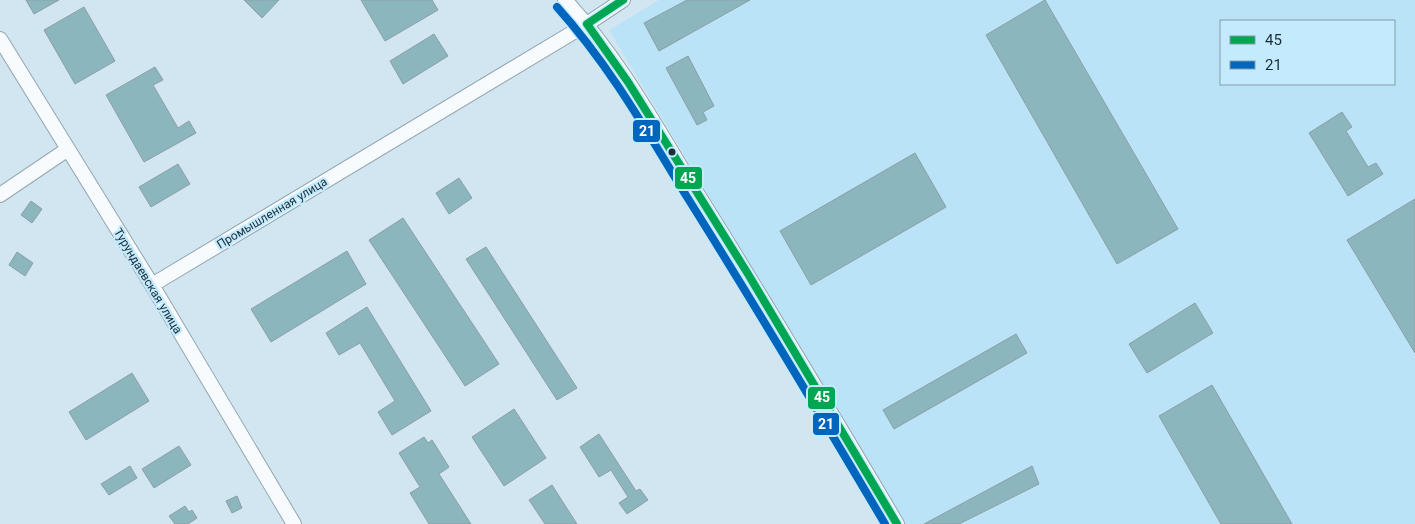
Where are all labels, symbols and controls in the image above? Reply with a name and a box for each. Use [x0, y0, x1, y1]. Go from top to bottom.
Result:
legend [1220, 20, 1395, 85]
text: 45 [1265, 31, 1282, 49]
text: 21 [1265, 56, 1282, 74]
line badge: 21 [632, 119, 661, 143]
text: 21 [639, 123, 655, 139]
unlabelled marker [667, 147, 677, 157]
line badge: 45 [674, 166, 703, 190]
text: 45 [680, 170, 696, 186]
street label: Промышленная улица [214, 174, 330, 252]
street label: Турундаевская улица [111, 226, 185, 336]
line badge: 45 [807, 386, 836, 410]
text: 45 [814, 389, 830, 405]
line badge: 21 [812, 412, 840, 436]
text: 21 [818, 416, 834, 432]

